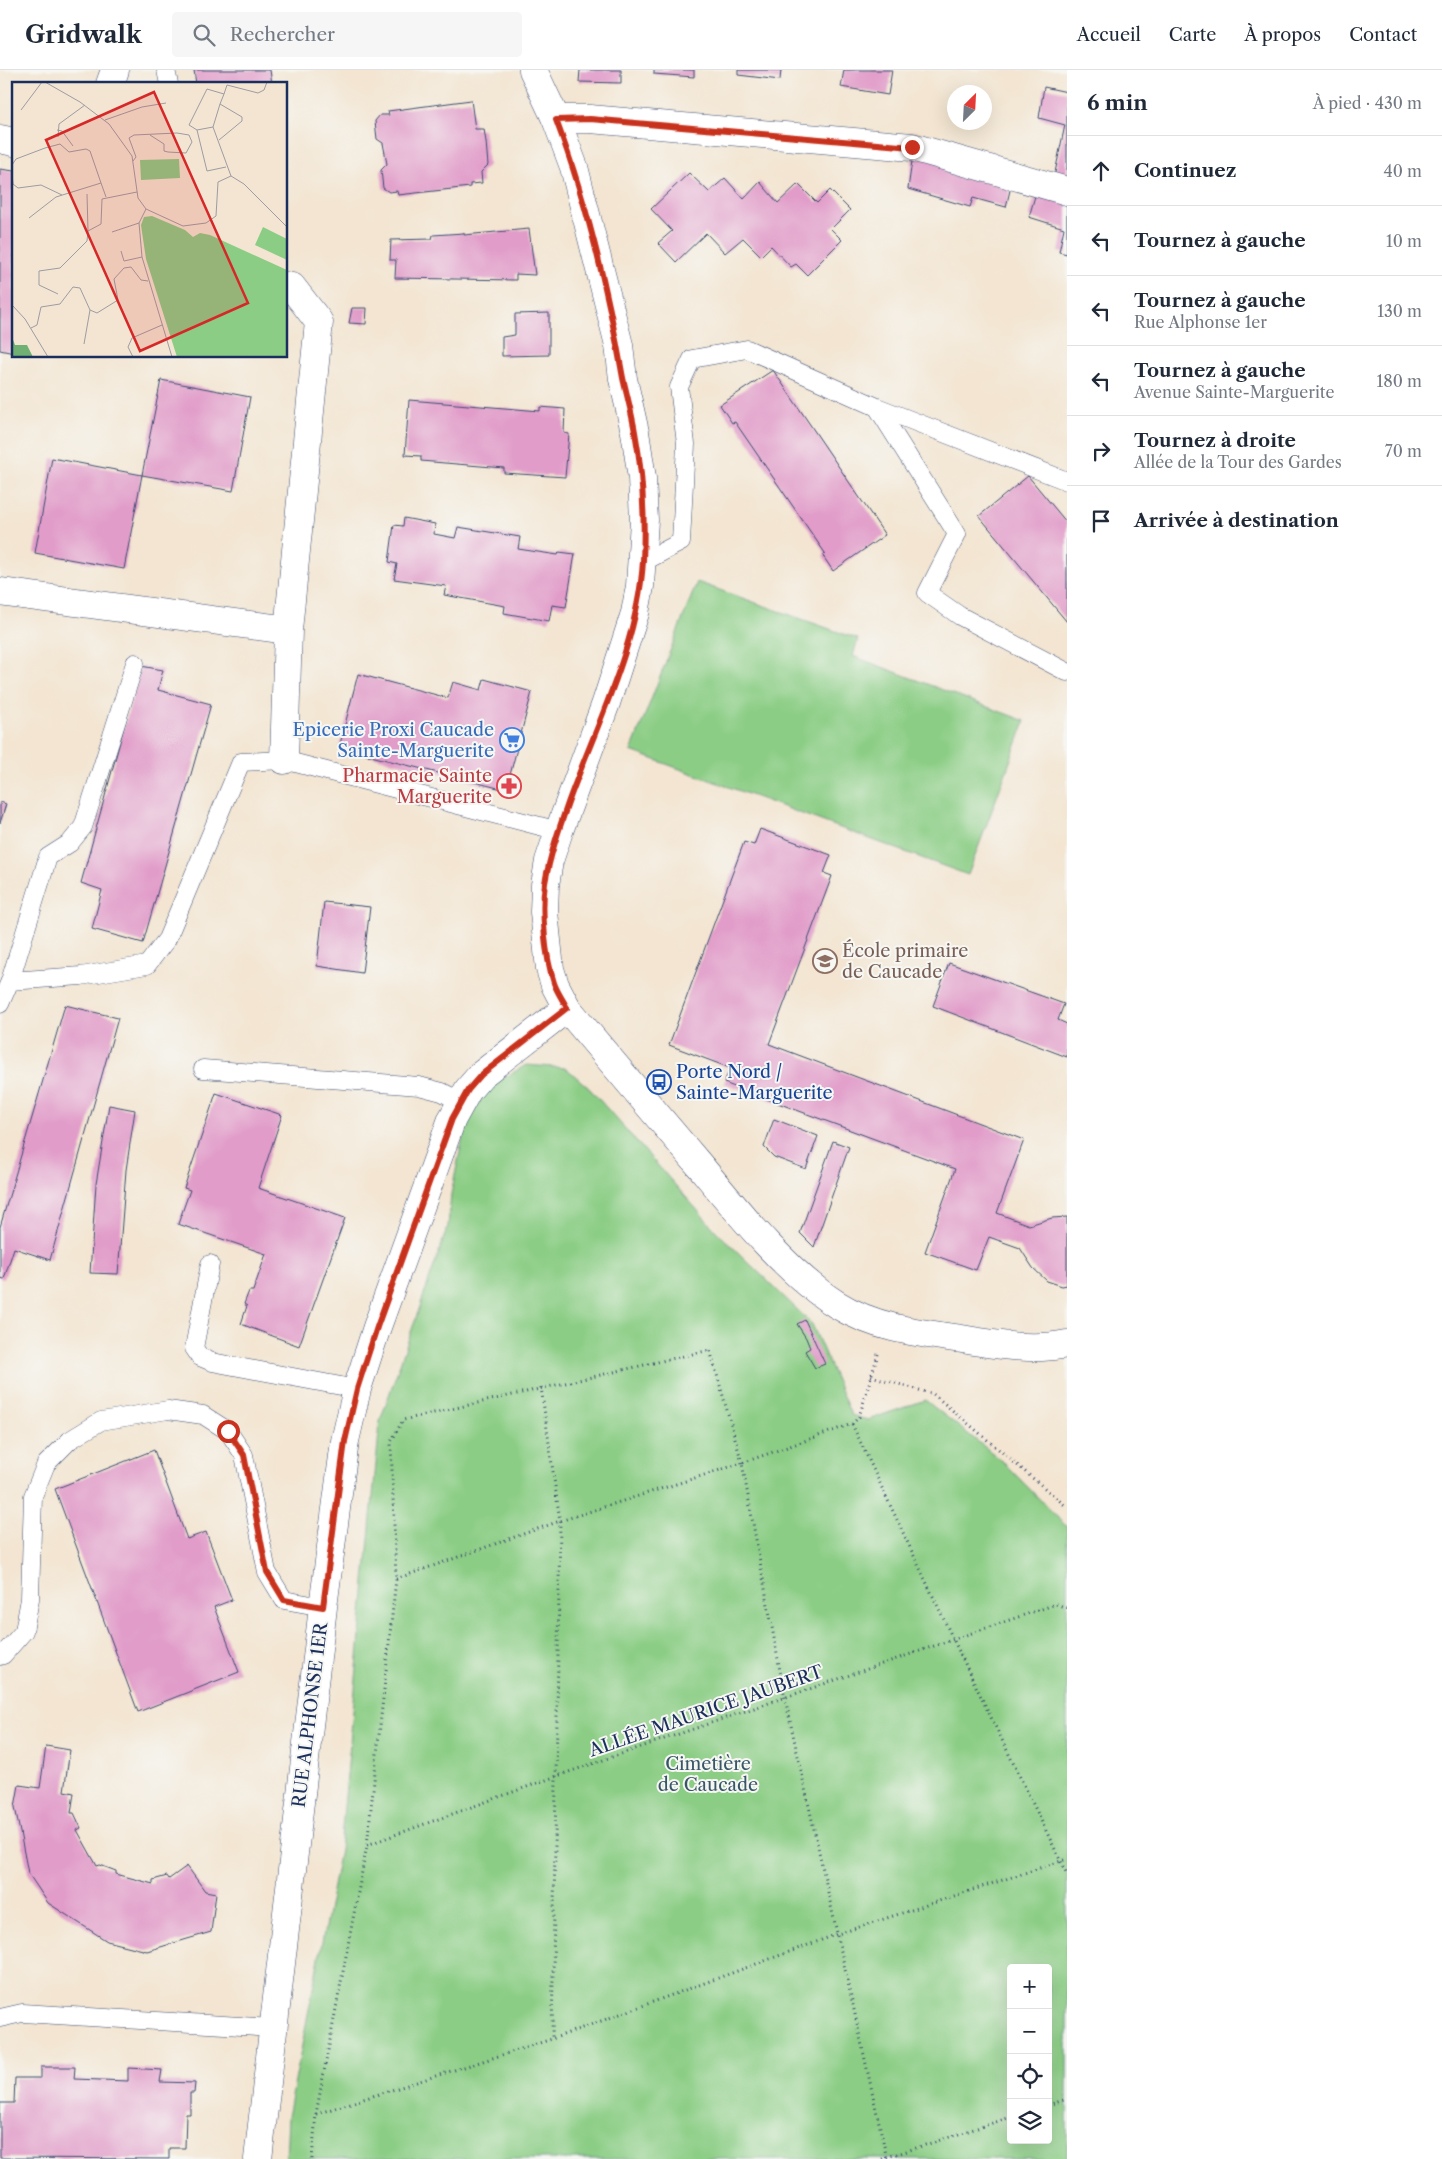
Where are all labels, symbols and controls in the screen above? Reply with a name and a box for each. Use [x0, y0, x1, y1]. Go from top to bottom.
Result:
search box [172, 12, 522, 57]
text: Gridwalk [25, 20, 142, 49]
icon: search [190, 21, 218, 49]
text: Rechercher [230, 23, 335, 46]
text: Accueil [1077, 24, 1141, 46]
text: Carte [1169, 24, 1216, 46]
text: À propos [1244, 24, 1321, 46]
text: Contact [1349, 24, 1417, 46]
inset map [12, 82, 288, 358]
north arrow [947, 85, 992, 130]
text: 6 min [1087, 90, 1148, 115]
text: À pied · 430 m [1313, 93, 1422, 113]
route end [901, 136, 924, 159]
icon: ahead [1087, 157, 1115, 185]
text: Continuez [1134, 159, 1236, 182]
text: 40 m [1383, 161, 1422, 181]
icon: left [1087, 227, 1115, 255]
text: Tournez à gauche [1134, 229, 1306, 252]
text: 10 m [1386, 231, 1422, 251]
text: Tournez à gauche [1134, 289, 1306, 312]
icon: left [1087, 297, 1115, 325]
text: 130 m [1377, 301, 1422, 321]
text: Rue Alphonse 1er [1134, 312, 1267, 332]
text: Tournez à gauche [1134, 359, 1306, 382]
icon: left [1087, 367, 1115, 395]
text: 180 m [1376, 371, 1422, 391]
text: Avenue Sainte-Marguerite [1134, 382, 1334, 402]
text: Tournez à droite [1134, 429, 1296, 452]
icon: right [1087, 437, 1115, 465]
text: 70 m [1385, 441, 1422, 461]
text: Allée de la Tour des Gardes [1134, 452, 1342, 472]
icon: arrive [1087, 507, 1115, 535]
text: Arrivée à destination [1134, 509, 1339, 532]
place label: Epicerie Proxi Caucade Sainte-Marguerite [293, 719, 494, 762]
supermarket icon: Epicerie Proxi Caucade Sainte-Marguerite [499, 727, 525, 753]
place label: Pharmacie Sainte Marguerite [342, 765, 492, 808]
pharmacy icon: Pharmacie Sainte Marguerite [496, 773, 522, 799]
place label: École primaire de Caucade [842, 939, 968, 983]
school or university icon: École primaire de Caucade [812, 948, 838, 974]
place label: Porte Nord / Sainte-Marguerite [676, 1061, 833, 1104]
bus stop icon: Porte Nord / Sainte-Marguerite [646, 1069, 672, 1095]
route start [217, 1420, 240, 1443]
street label: RUE ALPHONSE 1ER [288, 1620, 332, 1809]
street label: ALLÉE MAURICE JAUBERT [585, 1659, 826, 1762]
park label: Cimetière de Caucade [658, 1753, 758, 1796]
map controls [1007, 1964, 1052, 2144]
button: + [1007, 1964, 1052, 2009]
button: − [1007, 2009, 1052, 2054]
button: locate [1007, 2054, 1052, 2099]
button: layers [1007, 2099, 1052, 2144]

